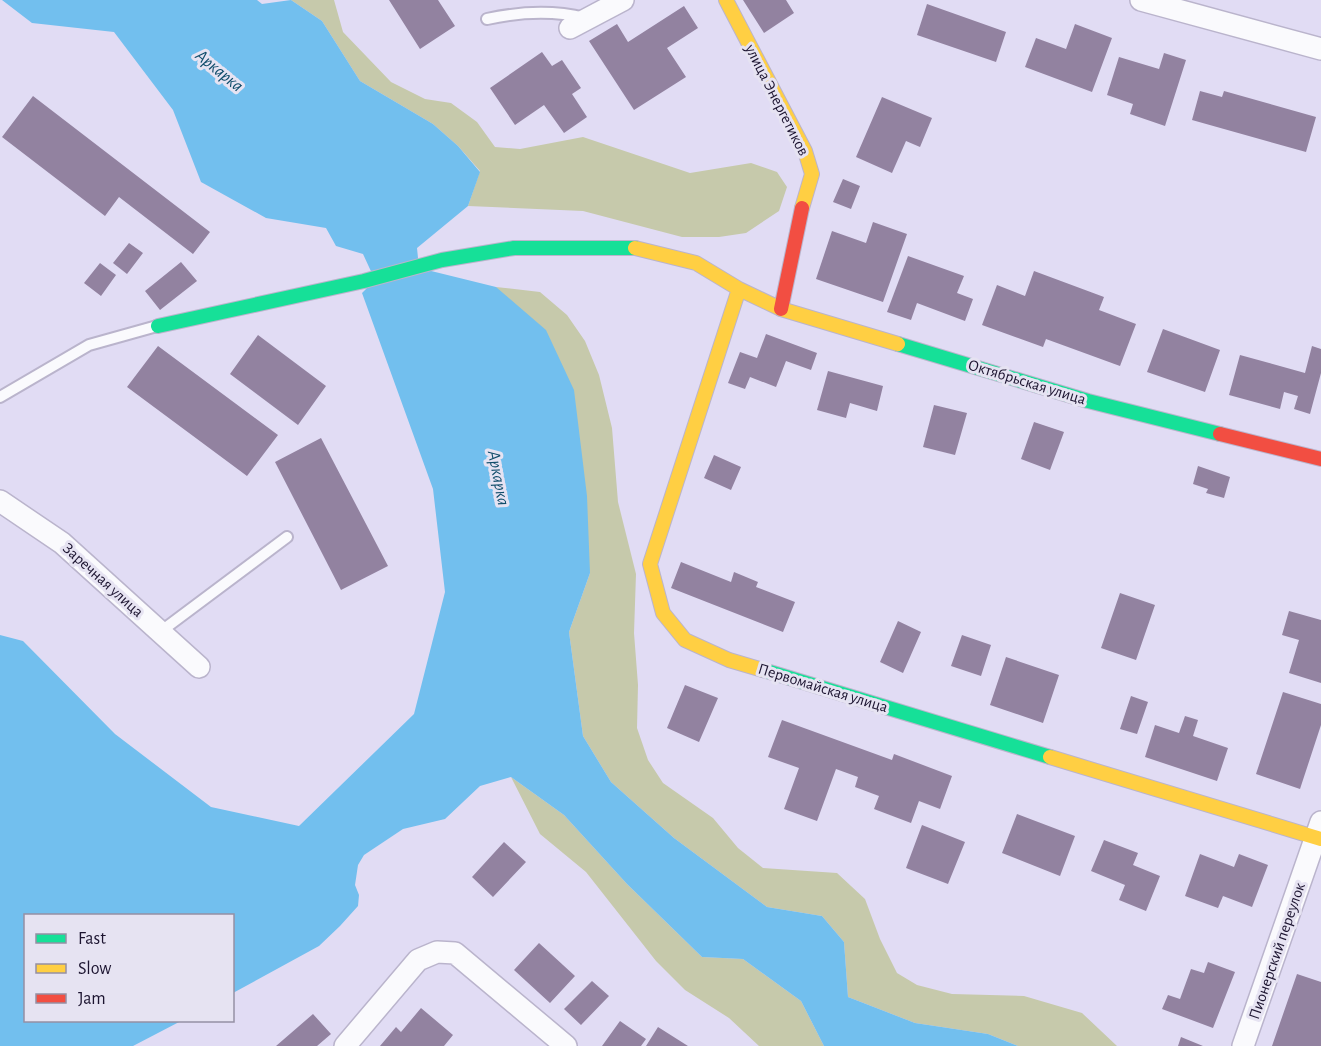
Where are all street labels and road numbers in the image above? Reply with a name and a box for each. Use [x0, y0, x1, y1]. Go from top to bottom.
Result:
street label: улица Энергетиков [741, 41, 812, 159]
street label: Октябрьская улица [966, 356, 1088, 409]
street label: Заречная улица [59, 540, 146, 621]
street label: Первомайская улица [756, 661, 890, 716]
street label: Пионерский переулок [1246, 880, 1309, 1022]

